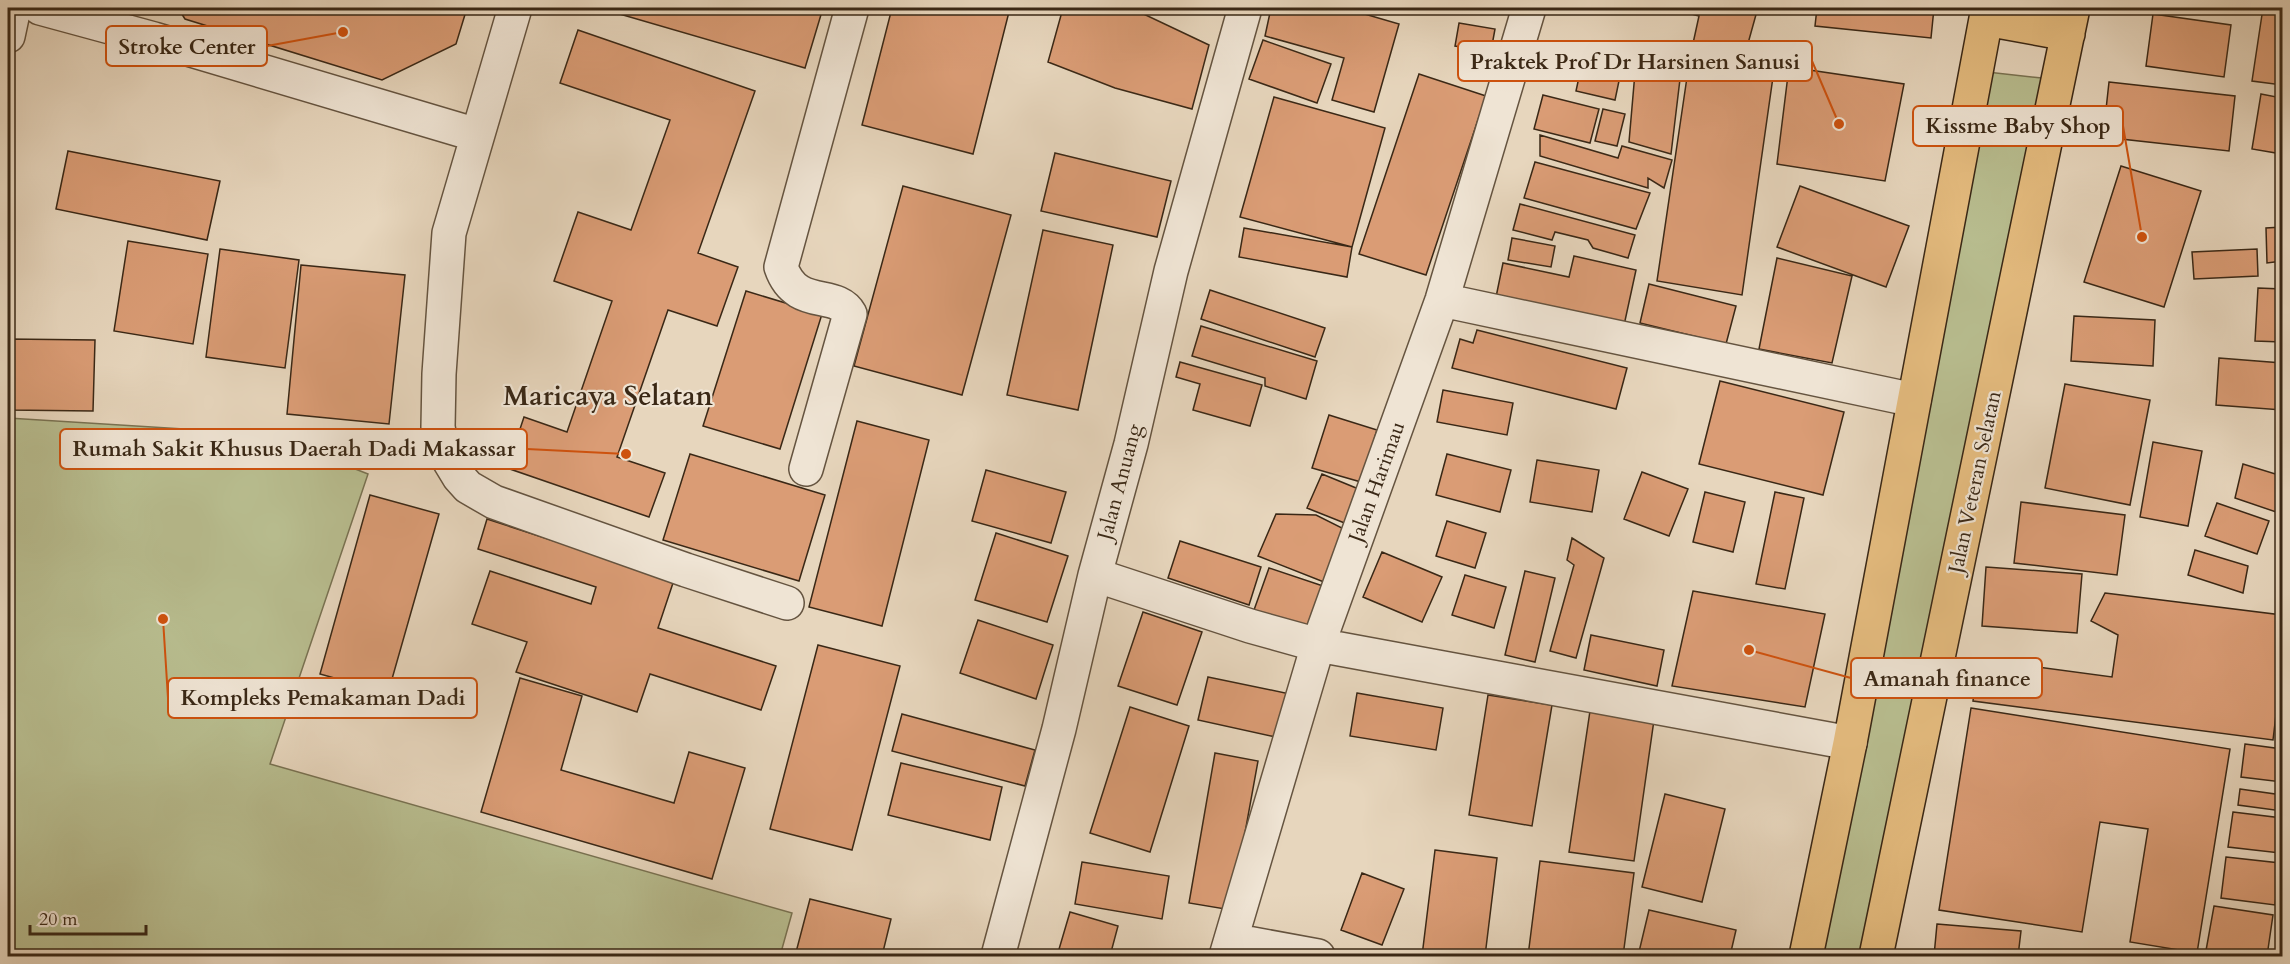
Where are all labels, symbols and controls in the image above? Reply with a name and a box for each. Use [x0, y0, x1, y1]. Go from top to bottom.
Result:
callout: Stroke Center [106, 26, 267, 66]
text: Stroke Center [118, 32, 256, 62]
callout: Praktek Prof Dr Harsinen Sanusi [1458, 41, 1812, 81]
text: Praktek Prof Dr Harsinen Sanusi [1470, 47, 1800, 77]
callout: Kissme Baby Shop [1913, 106, 2123, 146]
text: Kissme Baby Shop [1925, 111, 2111, 141]
district label: Maricaya Selatan [503, 378, 714, 415]
street label: Jalan Veteran Selatan [1941, 388, 2009, 579]
street label: Jalan Harimau [1341, 417, 1412, 549]
street label: Jalan Anuang [1090, 420, 1150, 546]
callout: Rumah Sakit Khusus Daerah Dadi Makassar [60, 429, 527, 469]
text: Rumah Sakit Khusus Daerah Dadi Makassar [72, 434, 516, 464]
callout: Amanah finance [1851, 658, 2042, 698]
text: Amanah finance [1863, 664, 2031, 694]
callout: Kompleks Pemakaman Dadi [168, 678, 477, 718]
text: Kompleks Pemakaman Dadi [180, 683, 466, 713]
scale bar [30, 898, 146, 936]
text: 20 m [39, 907, 78, 932]

